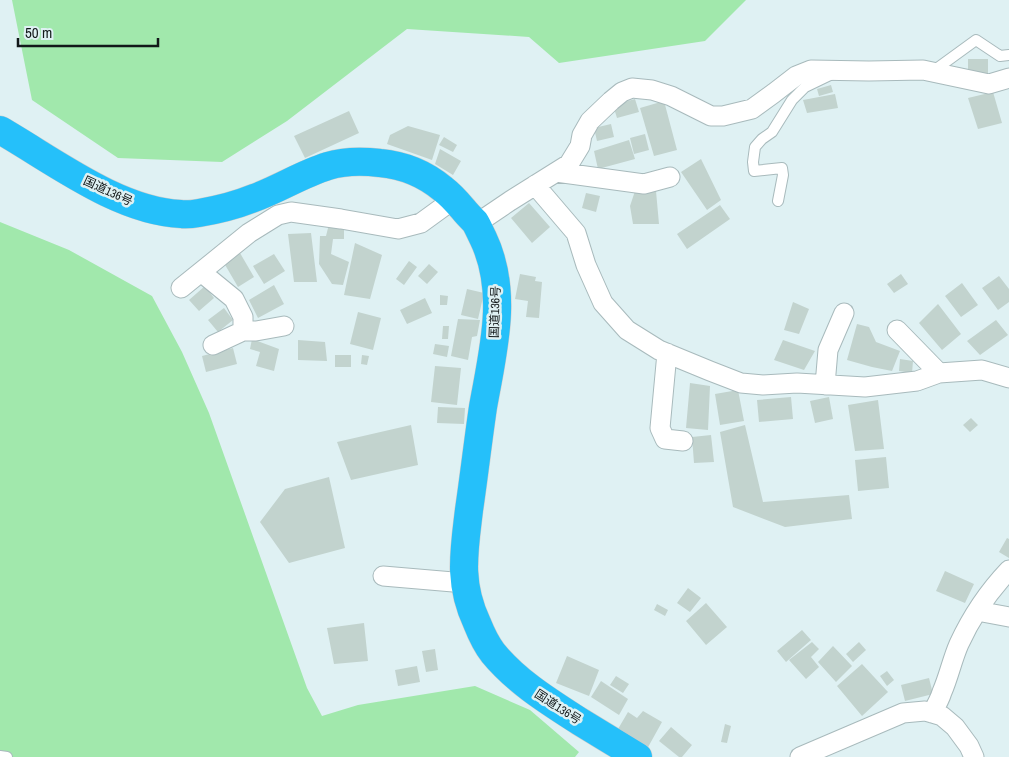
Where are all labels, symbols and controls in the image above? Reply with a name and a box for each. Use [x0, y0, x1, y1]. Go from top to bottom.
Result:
scale bar [18, 15, 158, 47]
text: 50 m [25, 22, 52, 43]
street label: 国道136号 [81, 173, 135, 209]
street label: 国道136号 [486, 286, 504, 338]
street label: 国道136号 [532, 686, 584, 728]

